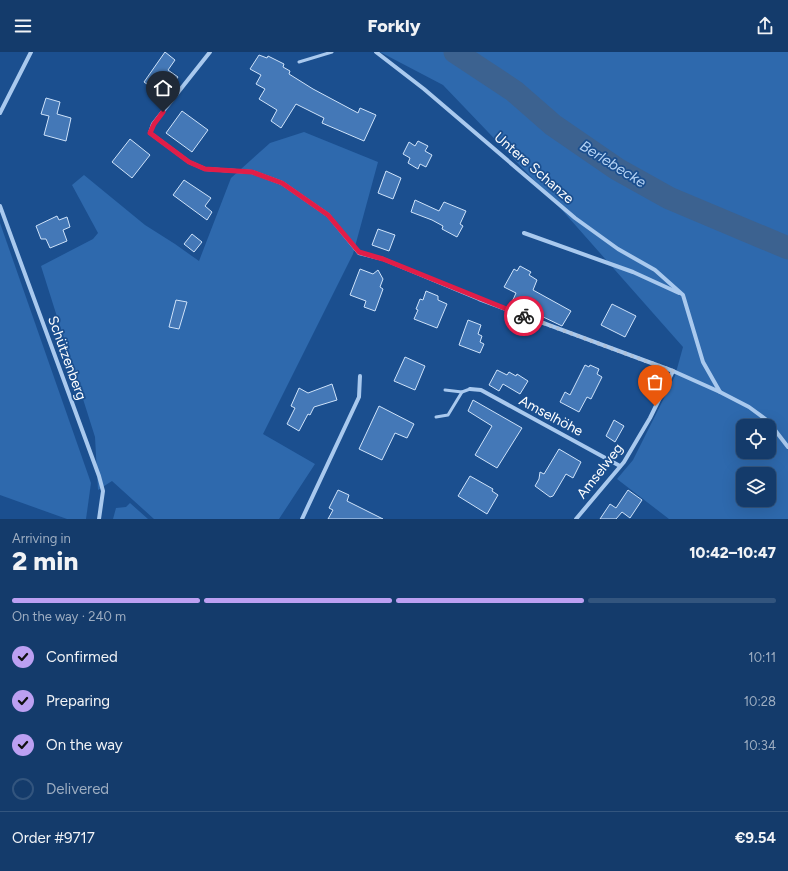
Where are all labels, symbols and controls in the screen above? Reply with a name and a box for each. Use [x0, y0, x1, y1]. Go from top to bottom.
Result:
icon: menu [12, 15, 34, 37]
text: Forkly [367, 15, 421, 37]
icon: share [754, 15, 776, 37]
pin [146, 71, 180, 112]
icon: home [152, 77, 174, 99]
street label: Untere Schanze [491, 129, 578, 207]
water label: Berlebecke [577, 137, 649, 191]
courier [504, 296, 544, 336]
icon: bike [513, 305, 535, 327]
street label: Schützenberg [44, 314, 90, 402]
pin [638, 365, 672, 406]
icon: bag [644, 371, 666, 393]
street label: Amselhöhe [516, 392, 586, 440]
map controls [736, 419, 776, 507]
button: locate [736, 419, 776, 459]
street label: Amselweg [573, 440, 627, 502]
button: layers [736, 467, 776, 507]
text: Arriving in [12, 531, 71, 546]
text: 10:42–10:47 [689, 544, 776, 562]
text: 2 min [12, 545, 78, 577]
text: On the way · 240 m [12, 609, 126, 624]
icon: check [12, 646, 34, 668]
text: Confirmed [46, 648, 118, 666]
text: 10:11 [748, 650, 776, 665]
icon: check [12, 690, 34, 712]
text: Preparing [46, 692, 110, 710]
text: 10:28 [744, 694, 776, 709]
icon: check [12, 734, 34, 756]
text: On the way [46, 736, 123, 754]
text: 10:34 [744, 738, 776, 753]
text: Delivered [46, 780, 109, 798]
text: Order #9717 [12, 829, 95, 847]
text: €9.54 [735, 829, 776, 847]

